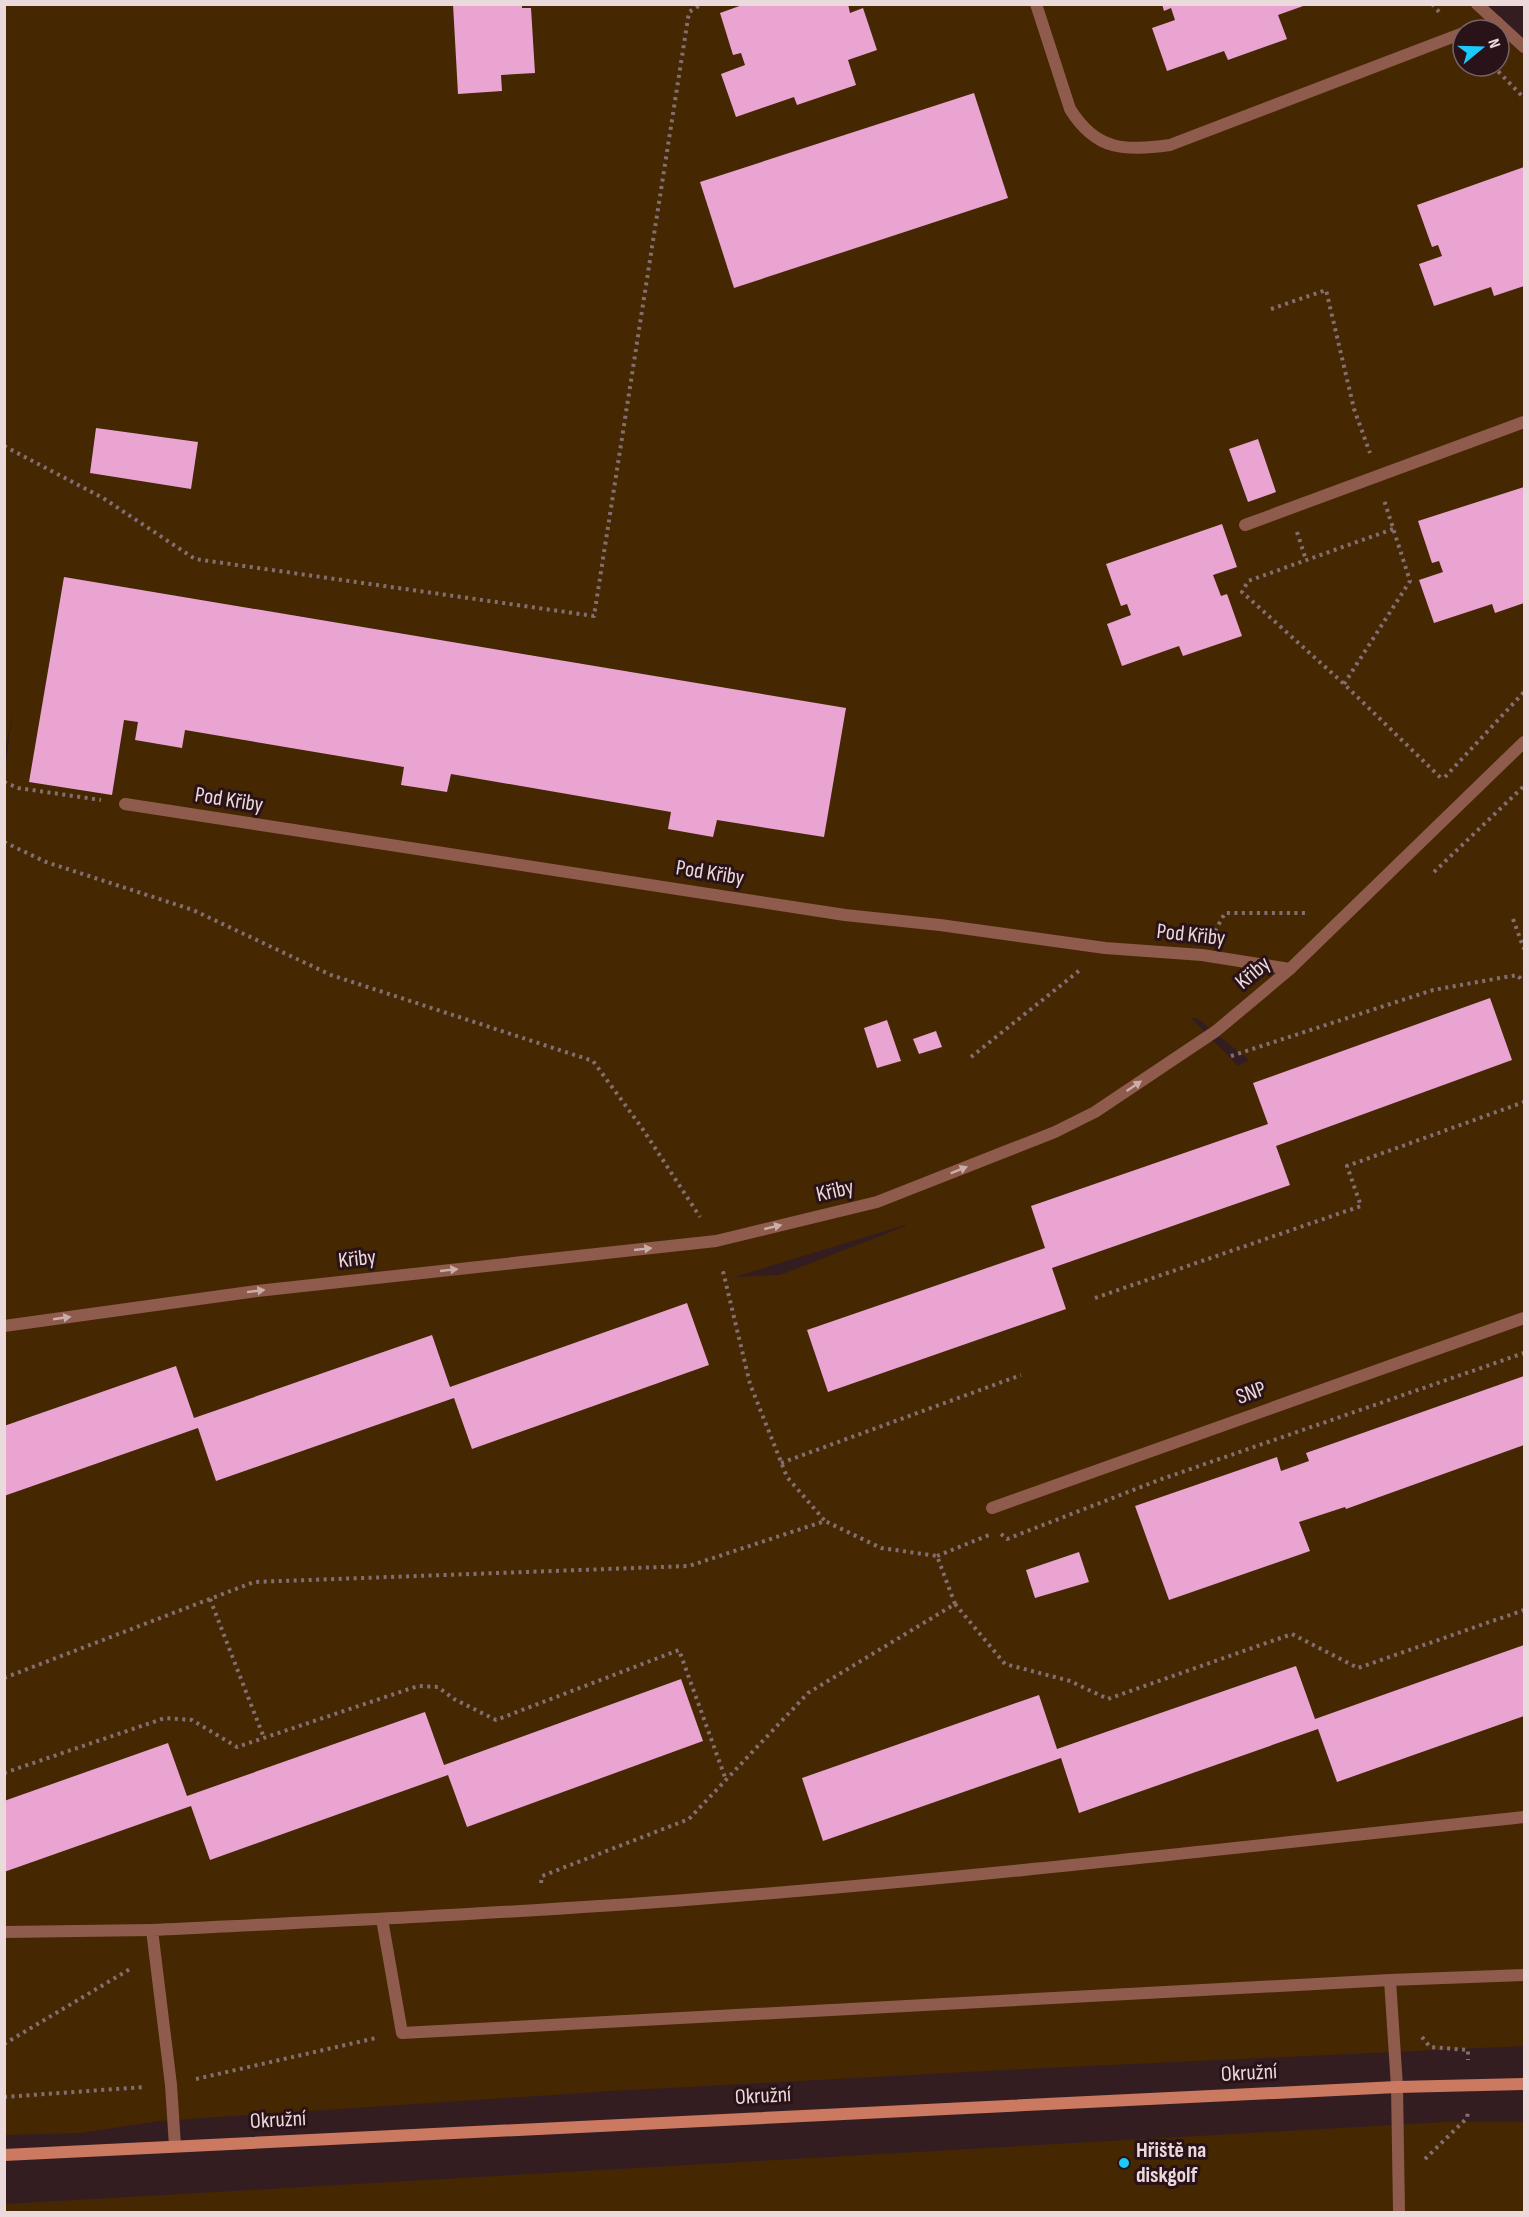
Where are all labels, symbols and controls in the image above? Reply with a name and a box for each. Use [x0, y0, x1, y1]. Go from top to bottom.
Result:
north arrow [1451, 18, 1511, 78]
text: N [1483, 36, 1504, 51]
street label: Pod Křiby [193, 781, 266, 819]
street label: Pod Křiby [674, 854, 747, 892]
street label: Pod Křiby [1155, 918, 1227, 952]
street label: Křiby [1230, 950, 1277, 995]
one-way arrow [1126, 1081, 1142, 1092]
one-way arrow [950, 1165, 968, 1175]
street label: Křiby [814, 1173, 857, 1208]
one-way arrow [764, 1222, 782, 1232]
street label: Křiby [337, 1244, 378, 1274]
one-way arrow [634, 1244, 653, 1253]
one-way arrow [440, 1265, 459, 1275]
one-way arrow [246, 1287, 265, 1296]
one-way arrow [53, 1313, 72, 1322]
street label: SNP [1232, 1375, 1270, 1411]
street label: Okružní [1220, 2058, 1279, 2088]
street label: Okružní [734, 2081, 793, 2111]
street label: Okružní [249, 2105, 308, 2135]
place label: Hřiště na diskgolf [1136, 2137, 1206, 2189]
marker: Hřiště na diskgolf [1117, 2156, 1131, 2170]

